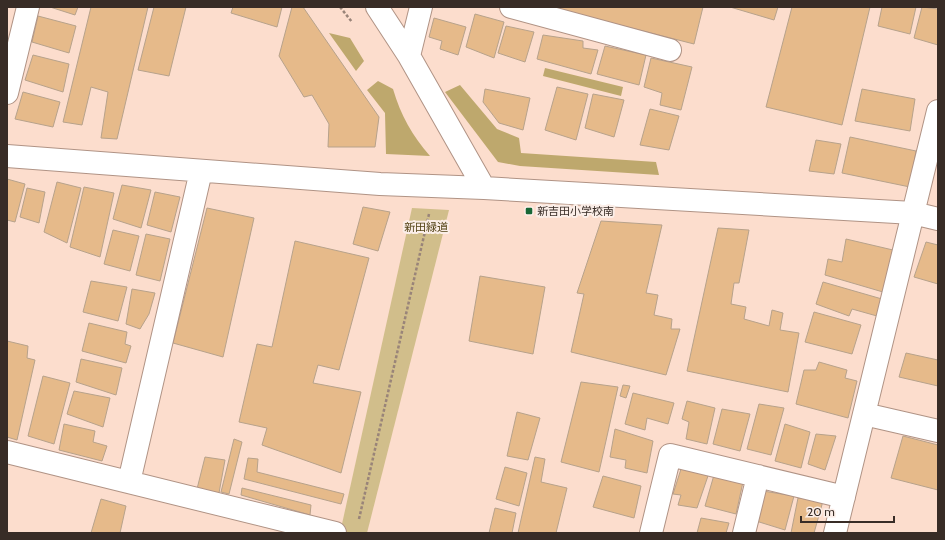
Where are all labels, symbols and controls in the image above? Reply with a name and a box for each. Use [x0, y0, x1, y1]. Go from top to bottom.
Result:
place label: 新吉田小学校南 [537, 204, 614, 218]
marker: 新吉田小学校南 [524, 206, 534, 216]
park label: 新田緑道 [404, 220, 448, 234]
scale bar [801, 498, 894, 524]
text: 20 m [807, 504, 835, 519]

